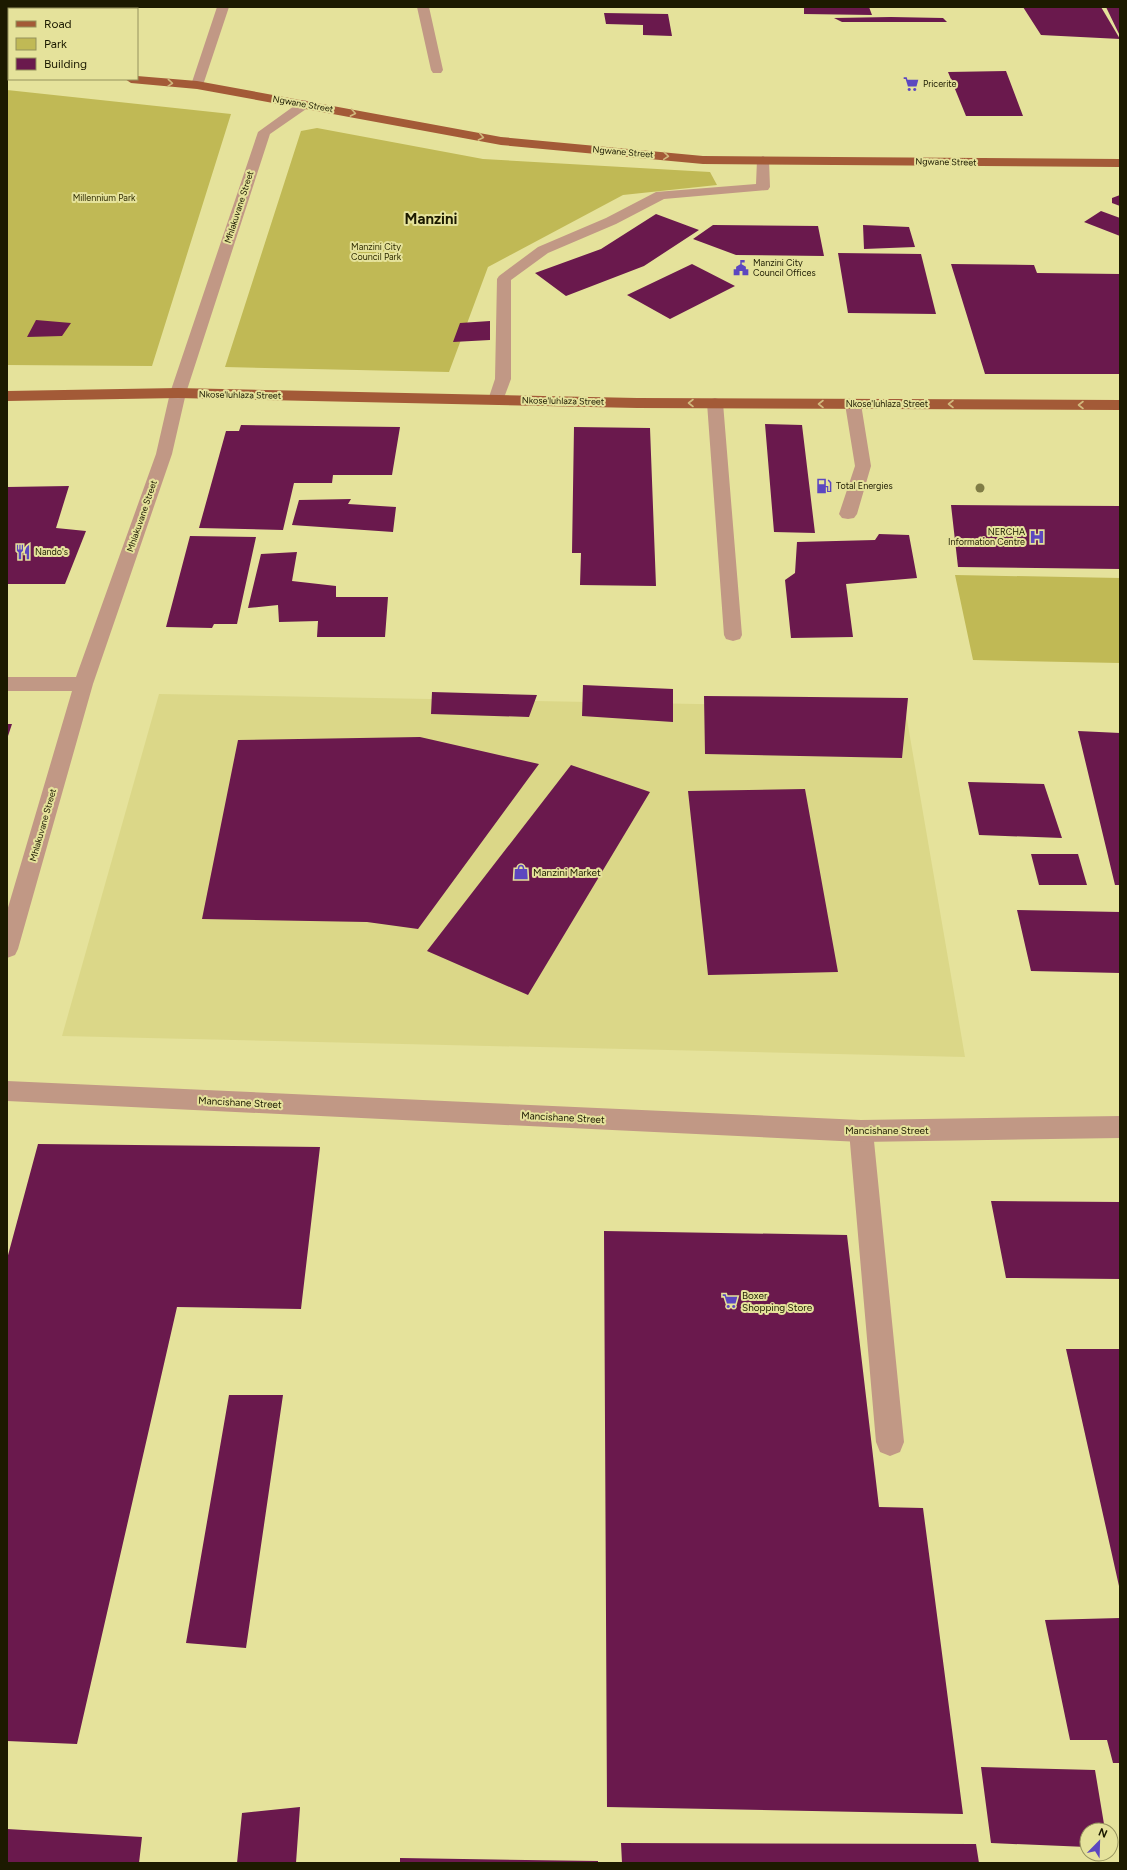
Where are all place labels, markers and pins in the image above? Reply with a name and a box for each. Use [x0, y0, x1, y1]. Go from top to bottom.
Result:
supermarket icon: Pricerite [902, 75, 920, 93]
place label: Pricerite [923, 78, 957, 89]
place label: Manzini City Council Offices [753, 257, 816, 278]
public building icon: Manzini City Council Offices [732, 259, 750, 277]
fuel station icon: Total Energies [815, 477, 833, 495]
place label: Total Energies [836, 480, 893, 491]
place label: NERCHA Information Centre [948, 526, 1025, 547]
hospital icon: NERCHA Information Centre [1028, 528, 1046, 546]
restaurant icon: Nando's [14, 543, 32, 561]
place label: Nando's [35, 546, 68, 557]
shop icon: Manzini Market [512, 863, 530, 881]
place label: Manzini Market [533, 866, 601, 879]
place label: Boxer Shopping Store [742, 1289, 813, 1314]
supermarket icon: Boxer Shopping Store [721, 1292, 739, 1310]

